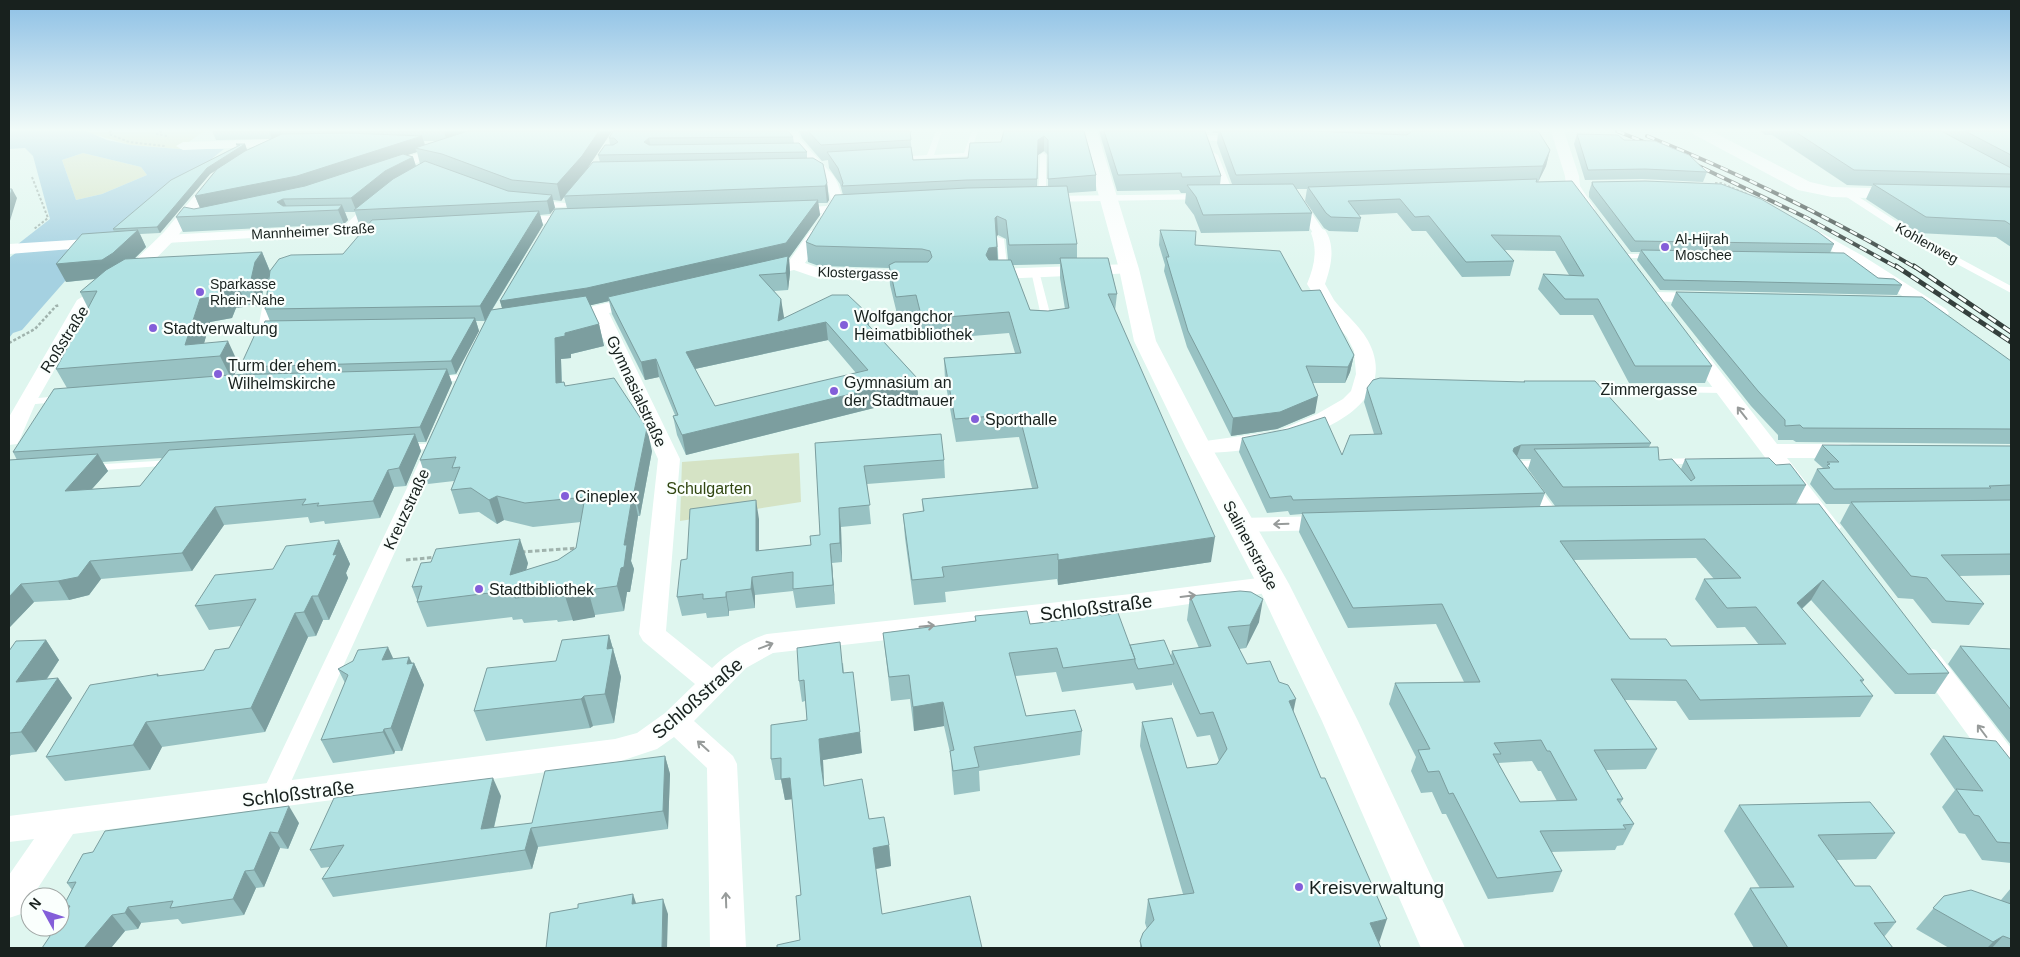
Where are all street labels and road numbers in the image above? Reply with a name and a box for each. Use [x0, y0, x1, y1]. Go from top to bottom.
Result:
street label: Kohlenweg [1893, 219, 1961, 267]
street label: Mannheimer Straße [251, 220, 375, 242]
street label: Klostergasse [817, 264, 899, 282]
street label: Roßstraße [37, 303, 92, 376]
street label: Gymnasialstraße [603, 333, 670, 450]
street label: Zimmergasse [1601, 381, 1698, 398]
street label: Kreuzstraße [380, 466, 433, 552]
street label: Salinenstraße [1220, 498, 1281, 593]
street label: Schloßstraße [1039, 590, 1153, 625]
street label: Schloßstraße [648, 653, 747, 743]
street label: Schloßstraße [241, 776, 355, 811]

